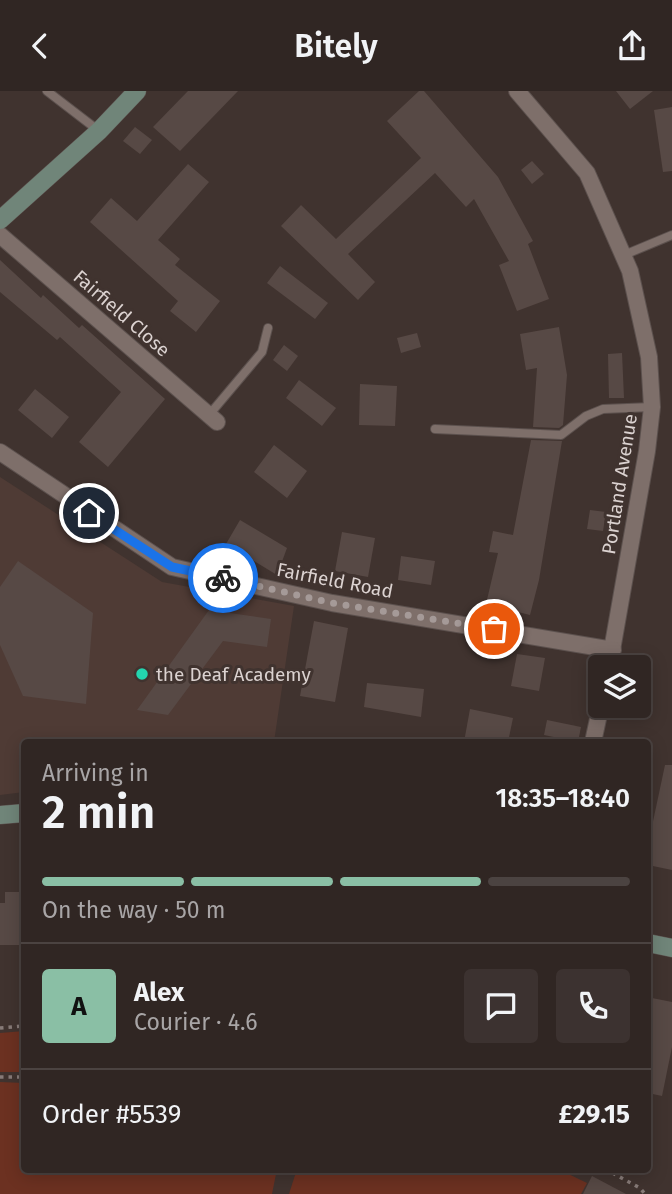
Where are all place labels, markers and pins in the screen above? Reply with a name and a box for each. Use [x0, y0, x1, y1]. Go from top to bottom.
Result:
pin [59, 483, 119, 543]
pin [464, 599, 524, 659]
place label: the Deaf Academy [156, 663, 312, 686]
marker: the Deaf Academy [134, 666, 150, 682]

